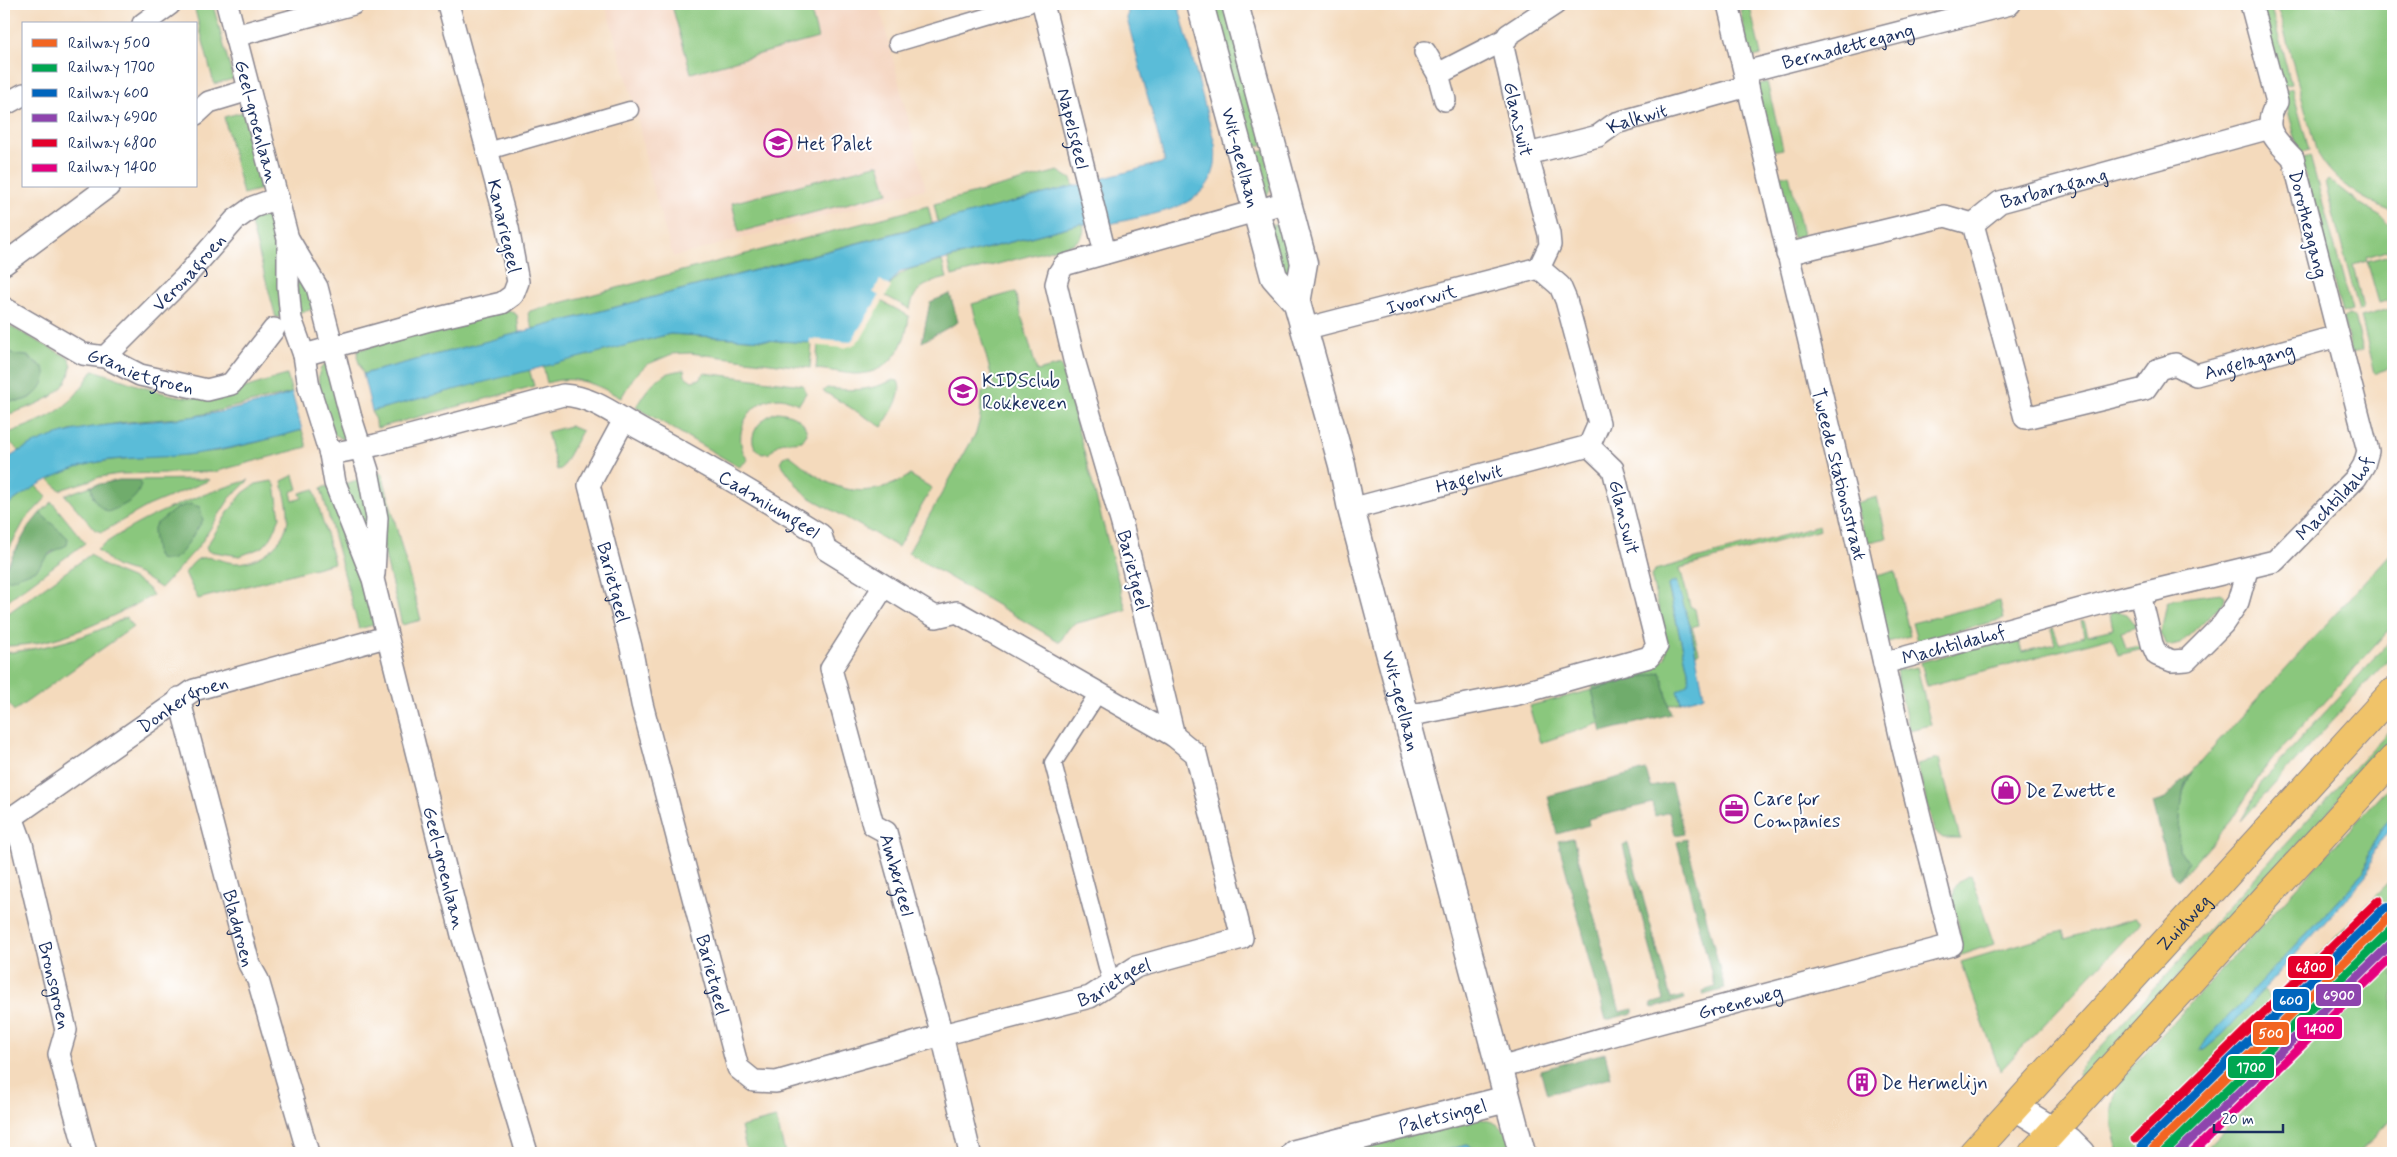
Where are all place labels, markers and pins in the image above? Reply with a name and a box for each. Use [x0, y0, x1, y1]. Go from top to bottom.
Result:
school or university icon: Het Palet [763, 128, 793, 158]
place label: Het Palet [797, 132, 872, 157]
place label: KIDSclub Rokkeveen [982, 369, 1067, 416]
school or university icon: KIDSclub Rokkeveen [948, 376, 978, 406]
shop icon: De Zwette [1991, 775, 2021, 805]
place label: De Zwette [2025, 779, 2116, 804]
place label: Care for Companies [1753, 787, 1840, 834]
office icon: Care for Companies [1719, 794, 1749, 824]
building icon: De Hermelijn [1847, 1067, 1877, 1097]
place label: De Hermelijn [1881, 1071, 1988, 1096]

